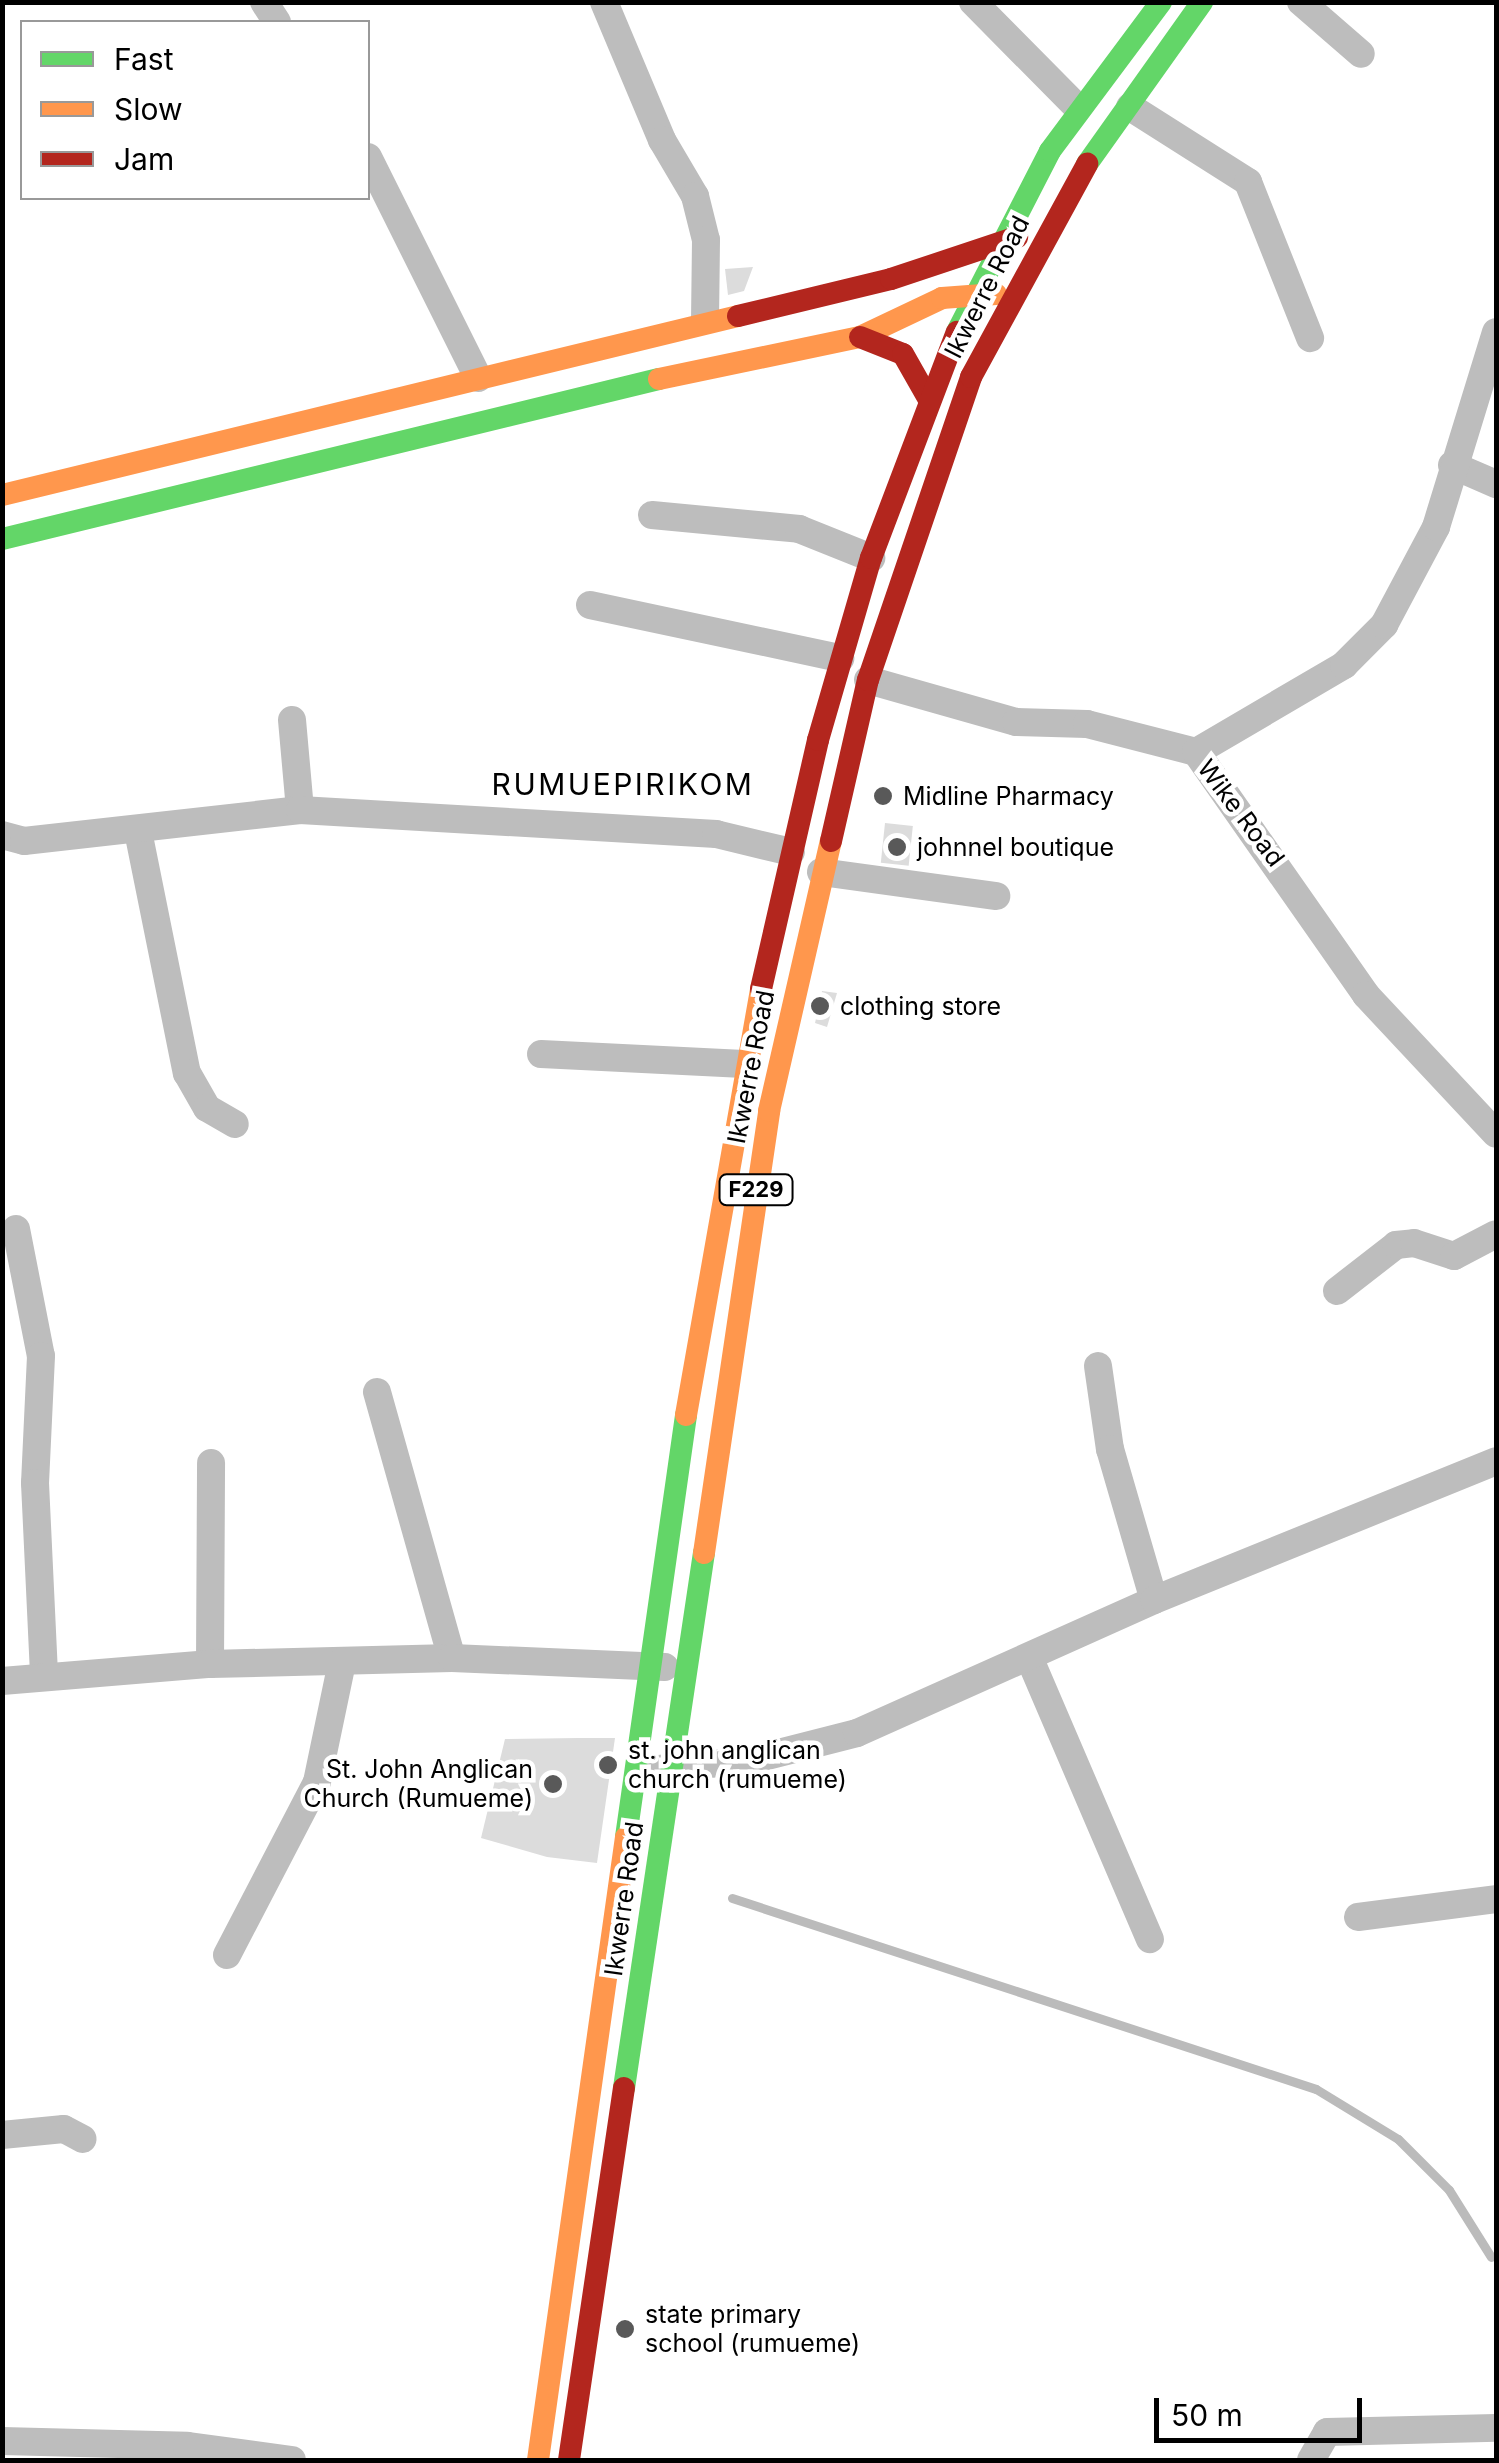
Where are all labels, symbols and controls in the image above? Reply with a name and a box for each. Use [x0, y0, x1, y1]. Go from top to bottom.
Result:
legend [20, 20, 370, 200]
text: Fast [114, 41, 173, 77]
text: Slow [114, 91, 183, 127]
text: Jam [114, 141, 174, 177]
street label: Ikwerre Road [938, 211, 1036, 363]
street label: Wike Road [1191, 754, 1291, 872]
district label: RUMUEPIRIKOM [492, 766, 754, 802]
place label: Midline Pharmacy [903, 781, 1114, 811]
marker: Midline Pharmacy [872, 785, 894, 807]
place label: johnnel boutique [917, 832, 1114, 862]
marker: johnnel boutique [886, 836, 908, 858]
street label: Ikwerre Road [721, 988, 781, 1146]
place label: clothing store [840, 991, 1001, 1021]
marker: clothing store [809, 995, 831, 1017]
road number: F229 [718, 1173, 794, 1207]
place label: st. john anglican church (rumueme) [628, 1736, 847, 1795]
marker: st. john anglican church (rumueme) [597, 1754, 619, 1776]
place label: St. John Anglican Church (Rumueme) [304, 1755, 533, 1814]
marker: St. John Anglican Church (Rumueme) [542, 1773, 564, 1795]
street label: Ikwerre Road [598, 1820, 650, 1978]
place label: state primary school (rumueme) [645, 2300, 860, 2359]
marker: state primary school (rumueme) [614, 2318, 636, 2340]
scale bar [1159, 2378, 1366, 2440]
text: 50 m [1171, 2397, 1243, 2433]

